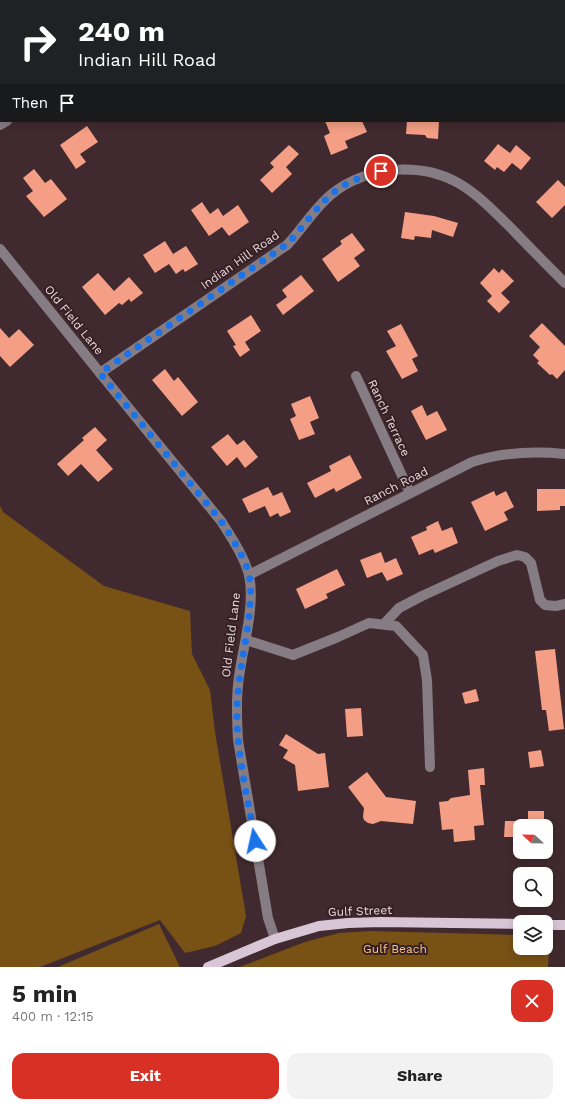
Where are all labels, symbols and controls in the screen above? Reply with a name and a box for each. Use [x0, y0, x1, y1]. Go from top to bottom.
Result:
text: 240 m [78, 15, 165, 48]
icon: right [12, 16, 64, 68]
text: Indian Hill Road [78, 49, 216, 70]
icon: arrive [56, 92, 78, 114]
text: Then [12, 94, 48, 112]
pin [364, 154, 398, 188]
icon: arrive [370, 160, 392, 182]
street label: Indian Hill Road [198, 228, 282, 292]
street label: Old Field Lane [42, 282, 106, 358]
street label: Ranch Terrace [365, 377, 413, 459]
street label: Ranch Road [362, 464, 430, 508]
street label: Old Field Lane [219, 592, 243, 678]
north arrow [513, 819, 553, 859]
map controls [513, 819, 553, 955]
position arrow [234, 820, 276, 862]
button: search [513, 867, 553, 907]
street label: Gulf Street [328, 903, 392, 919]
button: layers [513, 915, 553, 955]
park label: Gulf Beach [363, 942, 427, 956]
text: 5 min [12, 980, 77, 1008]
button: close [511, 980, 553, 1022]
text: 400 m · 12:15 [12, 1009, 94, 1024]
button: Exit [12, 1053, 279, 1099]
button: Share [287, 1053, 553, 1099]

